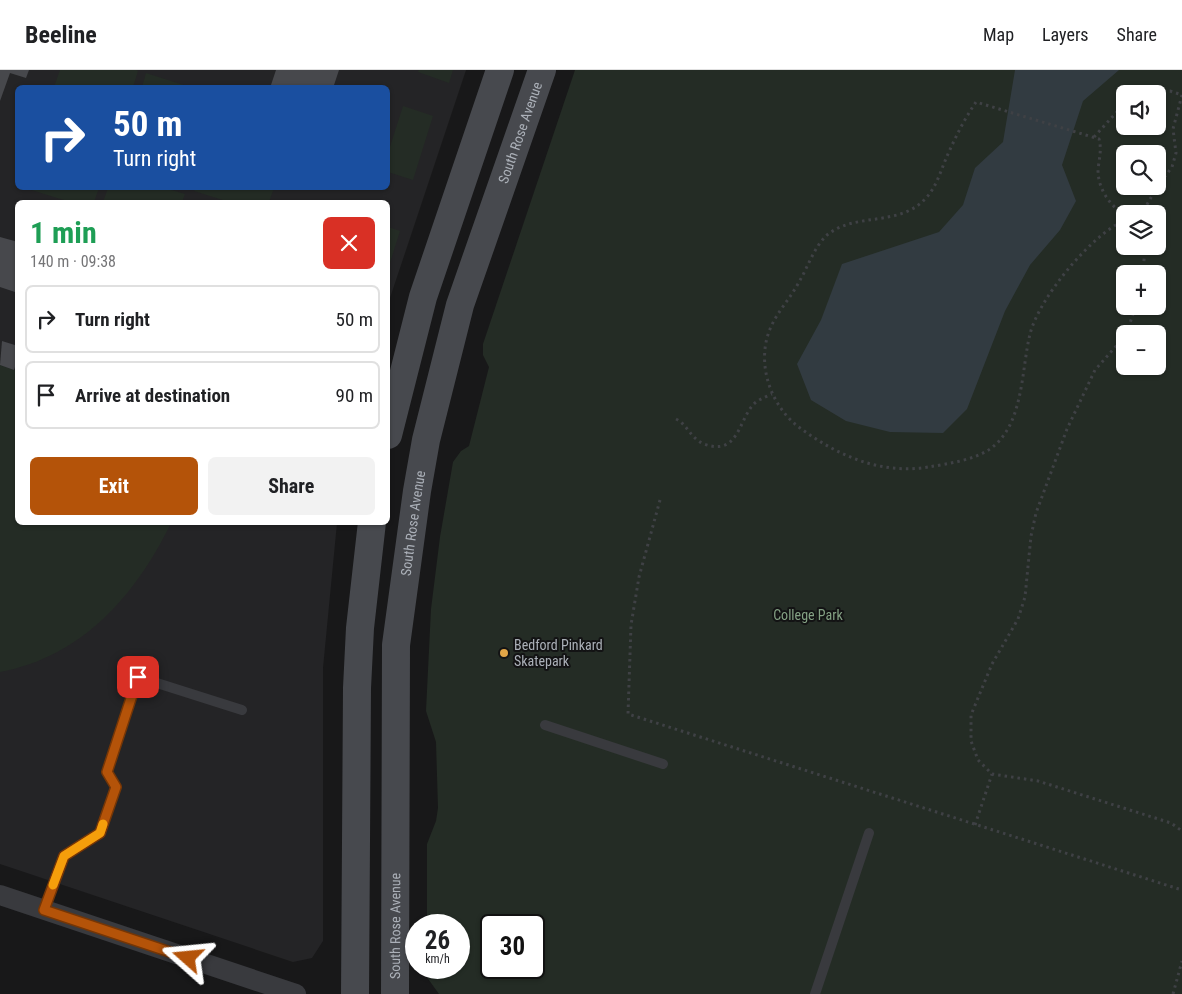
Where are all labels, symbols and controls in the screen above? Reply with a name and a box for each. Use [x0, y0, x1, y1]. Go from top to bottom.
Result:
text: Beeline [25, 21, 97, 49]
text: Map [983, 24, 1014, 45]
text: Layers [1042, 24, 1089, 45]
text: Share [1117, 24, 1157, 45]
street label: South Rose Avenue [495, 79, 545, 185]
map controls [1116, 85, 1166, 375]
button: sound [1116, 85, 1166, 135]
text: 50 m [113, 104, 182, 145]
icon: right [30, 105, 95, 170]
button: search [1116, 145, 1166, 195]
text: Turn right [113, 146, 196, 171]
button: layers [1116, 205, 1166, 255]
text: 1 min [30, 215, 97, 250]
button: close [323, 217, 375, 269]
text: 140 m · 09:38 [30, 252, 116, 271]
button: + [1116, 265, 1166, 315]
icon: right [32, 305, 60, 333]
text: Turn right [75, 308, 150, 331]
text: 50 m [336, 308, 373, 331]
button: − [1116, 325, 1166, 375]
icon: arrive [32, 381, 60, 409]
text: Arrive at destination [75, 384, 230, 407]
text: 90 m [336, 384, 373, 407]
button: Exit [30, 457, 198, 515]
button: Share [208, 457, 375, 515]
street label: South Rose Avenue [398, 469, 429, 577]
park label: College Park [773, 607, 843, 623]
place label: Bedford Pinkard Skatepark [514, 637, 603, 669]
marker: Bedford Pinkard Skatepark [498, 647, 510, 659]
pin [117, 656, 159, 698]
icon: arrive [124, 663, 152, 691]
street label: South Rose Avenue [387, 872, 403, 979]
speed limit sign: 30 [480, 914, 545, 979]
text: 26 [425, 926, 450, 955]
position arrow [161, 931, 213, 983]
text: km/h [425, 952, 450, 966]

